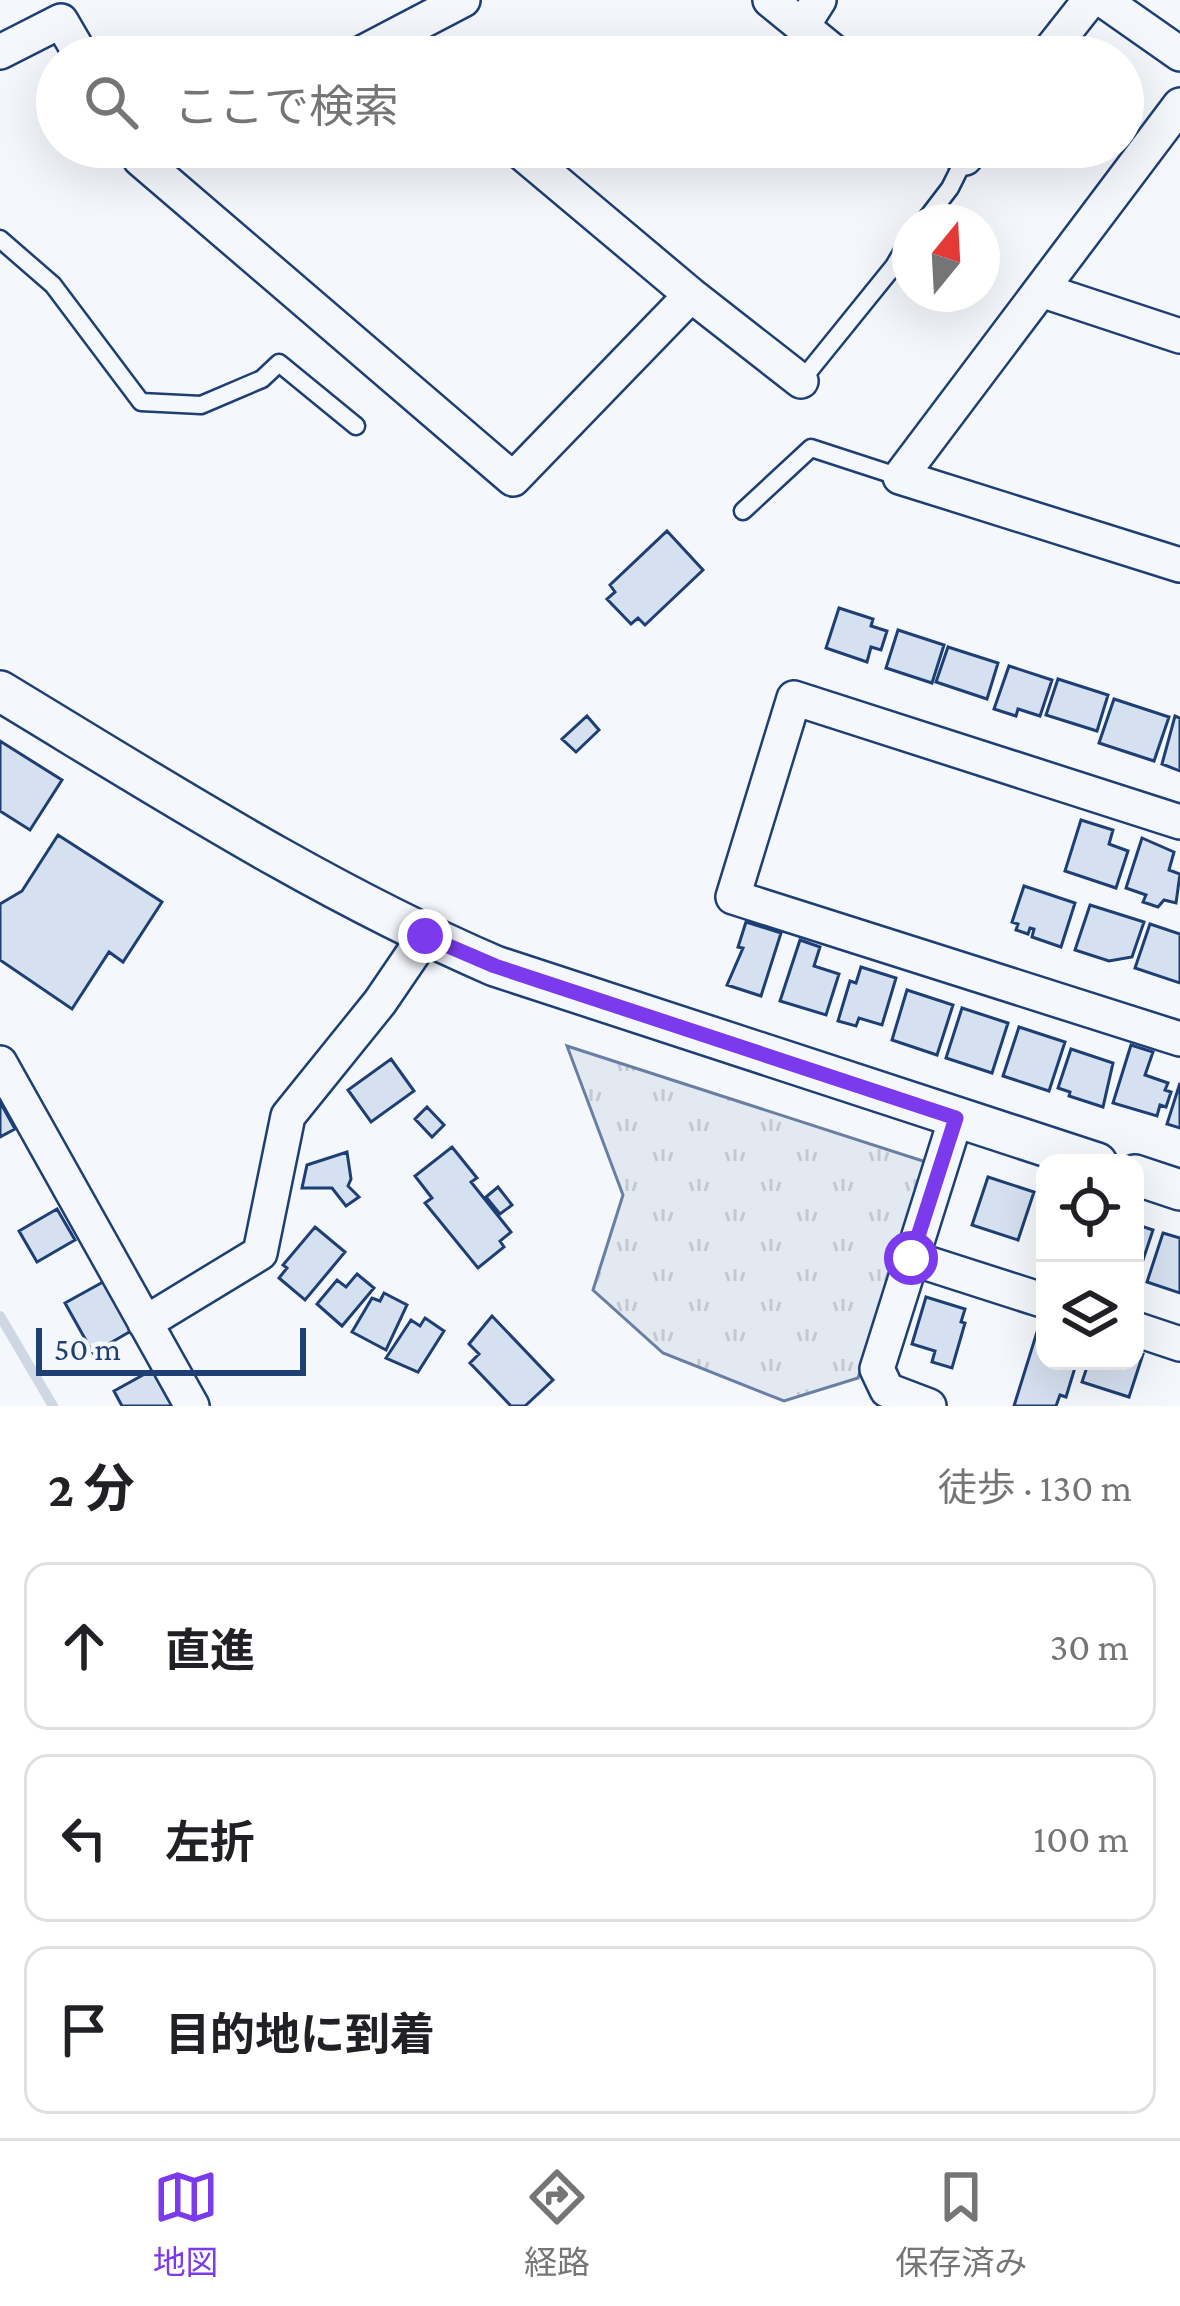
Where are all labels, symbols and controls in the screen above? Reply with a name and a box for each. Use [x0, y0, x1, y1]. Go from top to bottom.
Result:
search box [36, 36, 1144, 168]
icon: search [78, 69, 144, 135]
text: ここで検索 [174, 82, 399, 132]
north arrow [892, 204, 1000, 312]
route end [398, 909, 452, 963]
map controls [1036, 1154, 1144, 1370]
button: locate [1036, 1154, 1144, 1262]
route start [884, 1231, 938, 1285]
button: layers [1036, 1262, 1144, 1370]
scale bar [36, 1322, 306, 1375]
text: 50 m [54, 1330, 121, 1367]
text: 2 分 [48, 1460, 135, 1517]
text: 徒歩 · 130 m [938, 1466, 1132, 1509]
icon: ahead [51, 1613, 117, 1679]
text: 30 m [1050, 1625, 1129, 1668]
text: 直進 [165, 1626, 255, 1676]
icon: left [51, 1805, 117, 1871]
text: 100 m [1033, 1817, 1129, 1860]
text: 左折 [165, 1818, 255, 1868]
icon: arrive [51, 1997, 117, 2063]
text: 目的地に到着 [165, 2010, 435, 2060]
tab: 地図 [153, 2164, 219, 2284]
tab: 経路 [524, 2164, 590, 2284]
tab: 保存済み [895, 2164, 1027, 2284]

